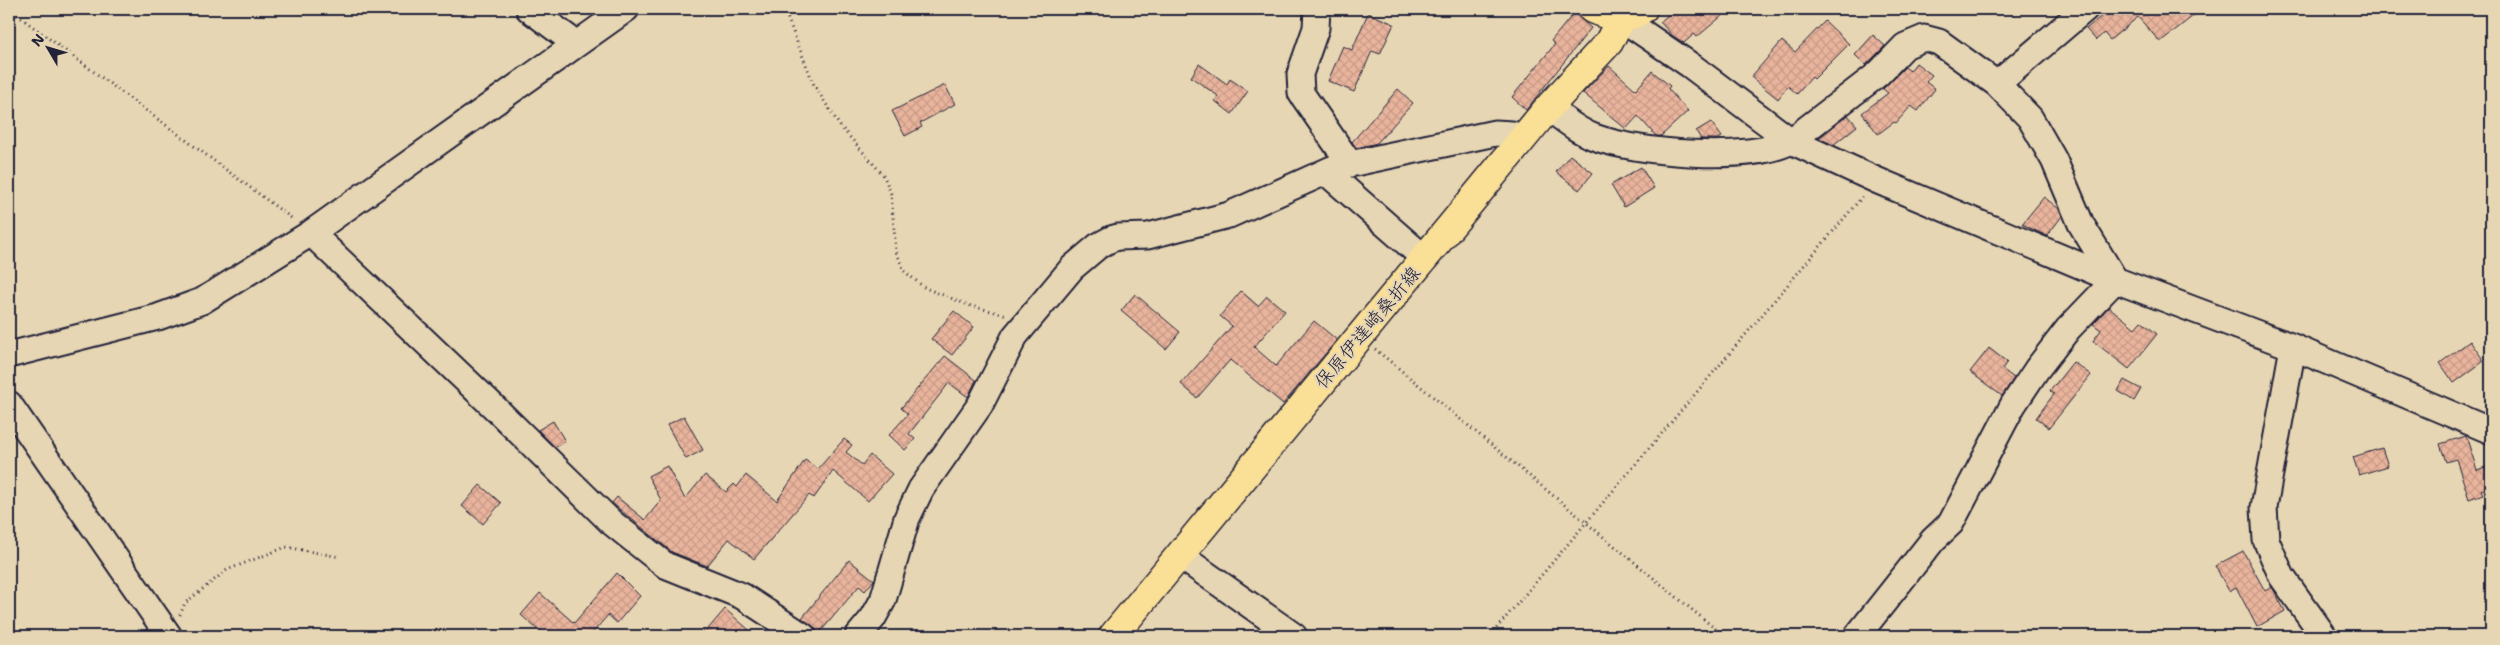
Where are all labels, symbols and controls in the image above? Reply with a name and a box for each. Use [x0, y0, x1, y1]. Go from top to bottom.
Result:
north arrow [22, 22, 72, 72]
text: N [27, 30, 48, 50]
street label: 保原伊達崎桑折線 [1309, 261, 1426, 394]

